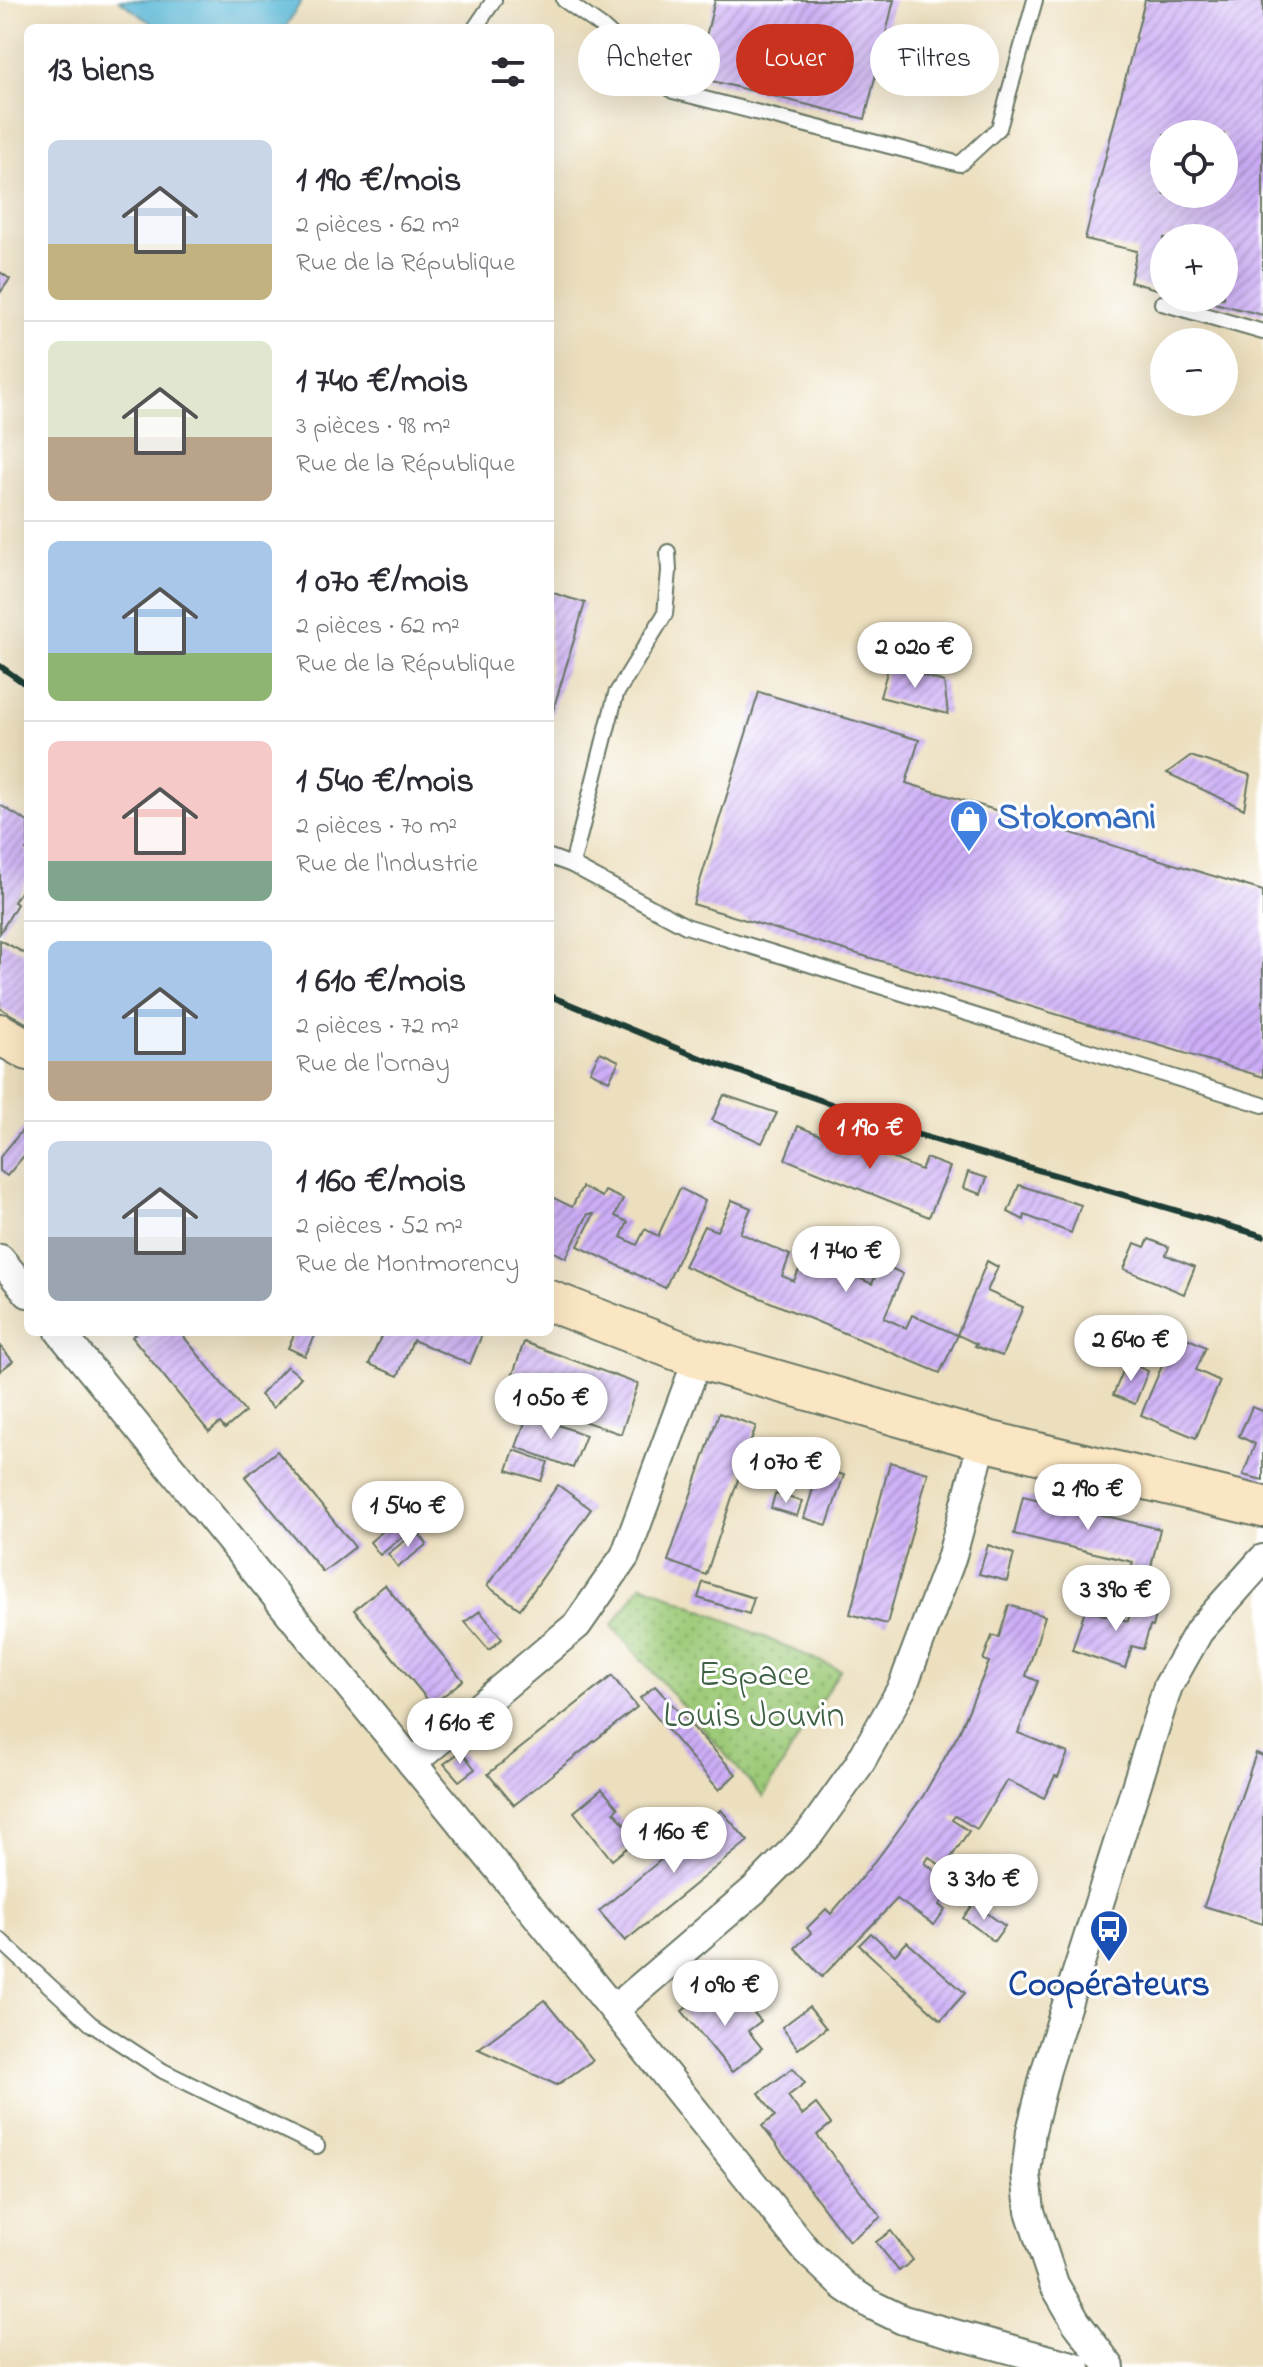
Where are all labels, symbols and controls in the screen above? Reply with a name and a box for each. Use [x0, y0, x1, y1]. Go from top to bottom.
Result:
chip: Acheter [578, 24, 720, 96]
chip: Louer [736, 24, 854, 96]
chip: Filtres [870, 24, 999, 96]
text: 13 biens [48, 47, 155, 97]
icon: filters [486, 50, 530, 94]
map controls [1150, 120, 1238, 416]
button: locate [1150, 120, 1238, 208]
text: 1 190 €/mois [296, 157, 461, 207]
icon: home [112, 172, 208, 268]
text: 2 pièces · 62 m² [296, 207, 460, 245]
button: + [1150, 224, 1238, 312]
text: Rue de la République [296, 245, 515, 283]
button: − [1150, 328, 1238, 416]
text: 1 740 €/mois [296, 358, 468, 408]
icon: home [112, 373, 208, 469]
text: 3 pièces · 98 m² [296, 408, 451, 446]
text: Rue de la République [296, 446, 515, 484]
text: 1 070 €/mois [296, 558, 469, 608]
icon: home [112, 573, 208, 669]
text: 2 pièces · 62 m² [296, 608, 460, 646]
pin: 2 020 € [841, 622, 989, 690]
text: 2 020 € [875, 629, 955, 667]
text: Rue de la République [296, 646, 515, 684]
text: 1 540 €/mois [296, 758, 474, 808]
icon: home [112, 773, 208, 869]
place label: Stokomani [997, 793, 1156, 846]
shop icon: Stokomani [948, 798, 990, 853]
text: 2 pièces · 70 m² [296, 808, 457, 846]
text: Rue de l'Industrie [296, 846, 478, 884]
text: 1 610 €/mois [296, 958, 466, 1008]
icon: home [112, 973, 208, 1069]
text: 2 pièces · 72 m² [296, 1008, 459, 1046]
text: Rue de l'Ornay [296, 1046, 450, 1084]
pin: 1 190 € [796, 1103, 944, 1171]
text: 1 190 € [837, 1110, 903, 1148]
text: 1 160 €/mois [296, 1158, 466, 1208]
icon: home [112, 1173, 208, 1269]
text: 2 pièces · 52 m² [296, 1208, 463, 1246]
pin: 1 740 € [772, 1226, 920, 1294]
text: 1 740 € [810, 1233, 882, 1271]
text: Rue de Montmorency [296, 1246, 519, 1284]
pin: 2 640 € [1057, 1315, 1205, 1383]
text: 2 640 € [1092, 1322, 1170, 1360]
pin: 1 050 € [477, 1373, 625, 1441]
text: 1 050 € [513, 1380, 589, 1418]
pin: 1 070 € [712, 1437, 860, 1505]
text: 1 070 € [750, 1444, 822, 1482]
pin: 2 190 € [1014, 1464, 1162, 1532]
text: 2 190 € [1052, 1471, 1124, 1509]
pin: 1 540 € [334, 1481, 482, 1549]
text: 1 540 € [370, 1488, 446, 1526]
pin: 3 390 € [1042, 1565, 1190, 1633]
text: 3 390 € [1080, 1572, 1152, 1610]
park label: Espace Louis Jouvin [663, 1650, 845, 1744]
pin: 1 610 € [386, 1698, 534, 1766]
text: 1 610 € [425, 1705, 495, 1743]
pin: 1 160 € [600, 1807, 748, 1875]
text: 1 160 € [639, 1814, 709, 1852]
pin: 3 310 € [910, 1854, 1058, 1922]
text: 3 310 € [948, 1861, 1020, 1899]
bus stop icon: Coopérateurs [1088, 1908, 1130, 1963]
pin: 1 090 € [651, 1960, 799, 2028]
place label: Coopérateurs [1008, 1960, 1210, 2013]
text: 1 090 € [690, 1967, 760, 2005]

